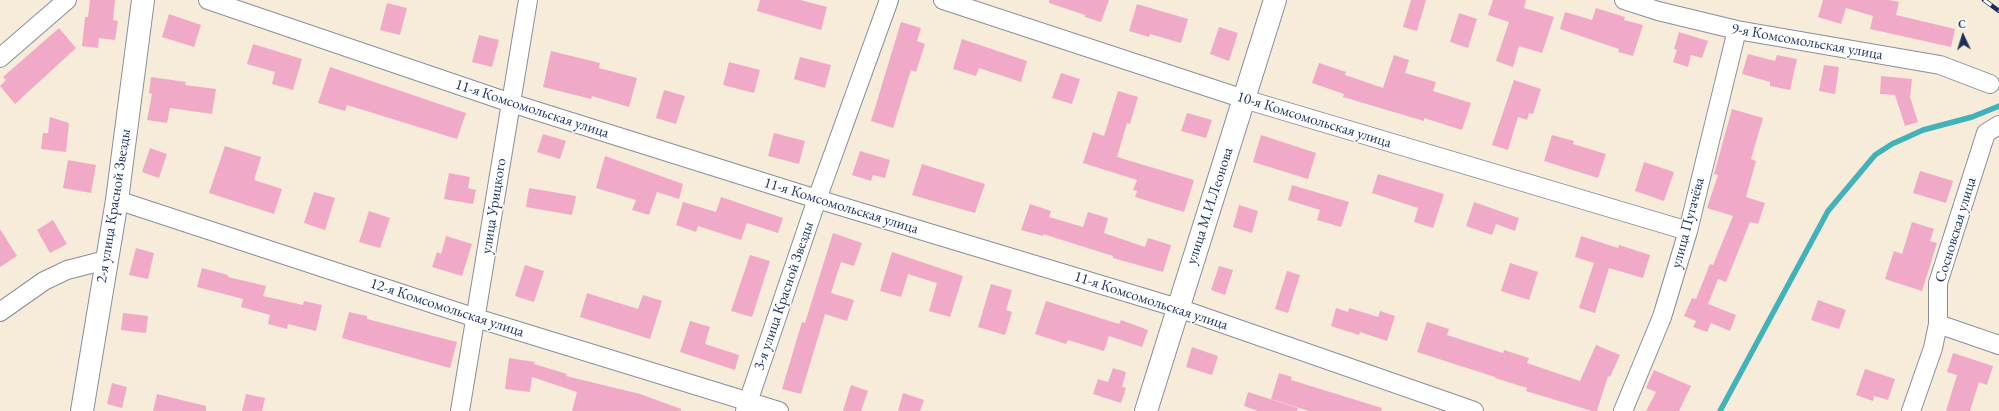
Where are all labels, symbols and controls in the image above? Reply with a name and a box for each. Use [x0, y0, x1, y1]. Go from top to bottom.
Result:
north arrow [1943, 16, 1983, 56]
text: С [1958, 17, 1967, 31]
street label: 9-я Комсомольская улица [1730, 20, 1884, 64]
street label: 11-я Комсомольская улица [453, 76, 611, 142]
street label: 10-я Комсомольская улица [1234, 88, 1394, 152]
street label: 2-я улица Красной Звезды [93, 128, 135, 284]
street label: улица М.И.Леонова [1183, 145, 1237, 267]
street label: улица Урицкого [478, 157, 510, 255]
street label: 11-я Комсомольская улица [761, 174, 921, 238]
street label: Сосновская улица [1931, 175, 1981, 285]
street label: улица Пугачёва [1667, 176, 1709, 270]
street label: 3-я улица Красной Звезды [750, 219, 818, 373]
street label: 11-я Комсомольская улица [1072, 268, 1230, 334]
street label: 12-я Комсомольская улица [368, 275, 526, 341]

